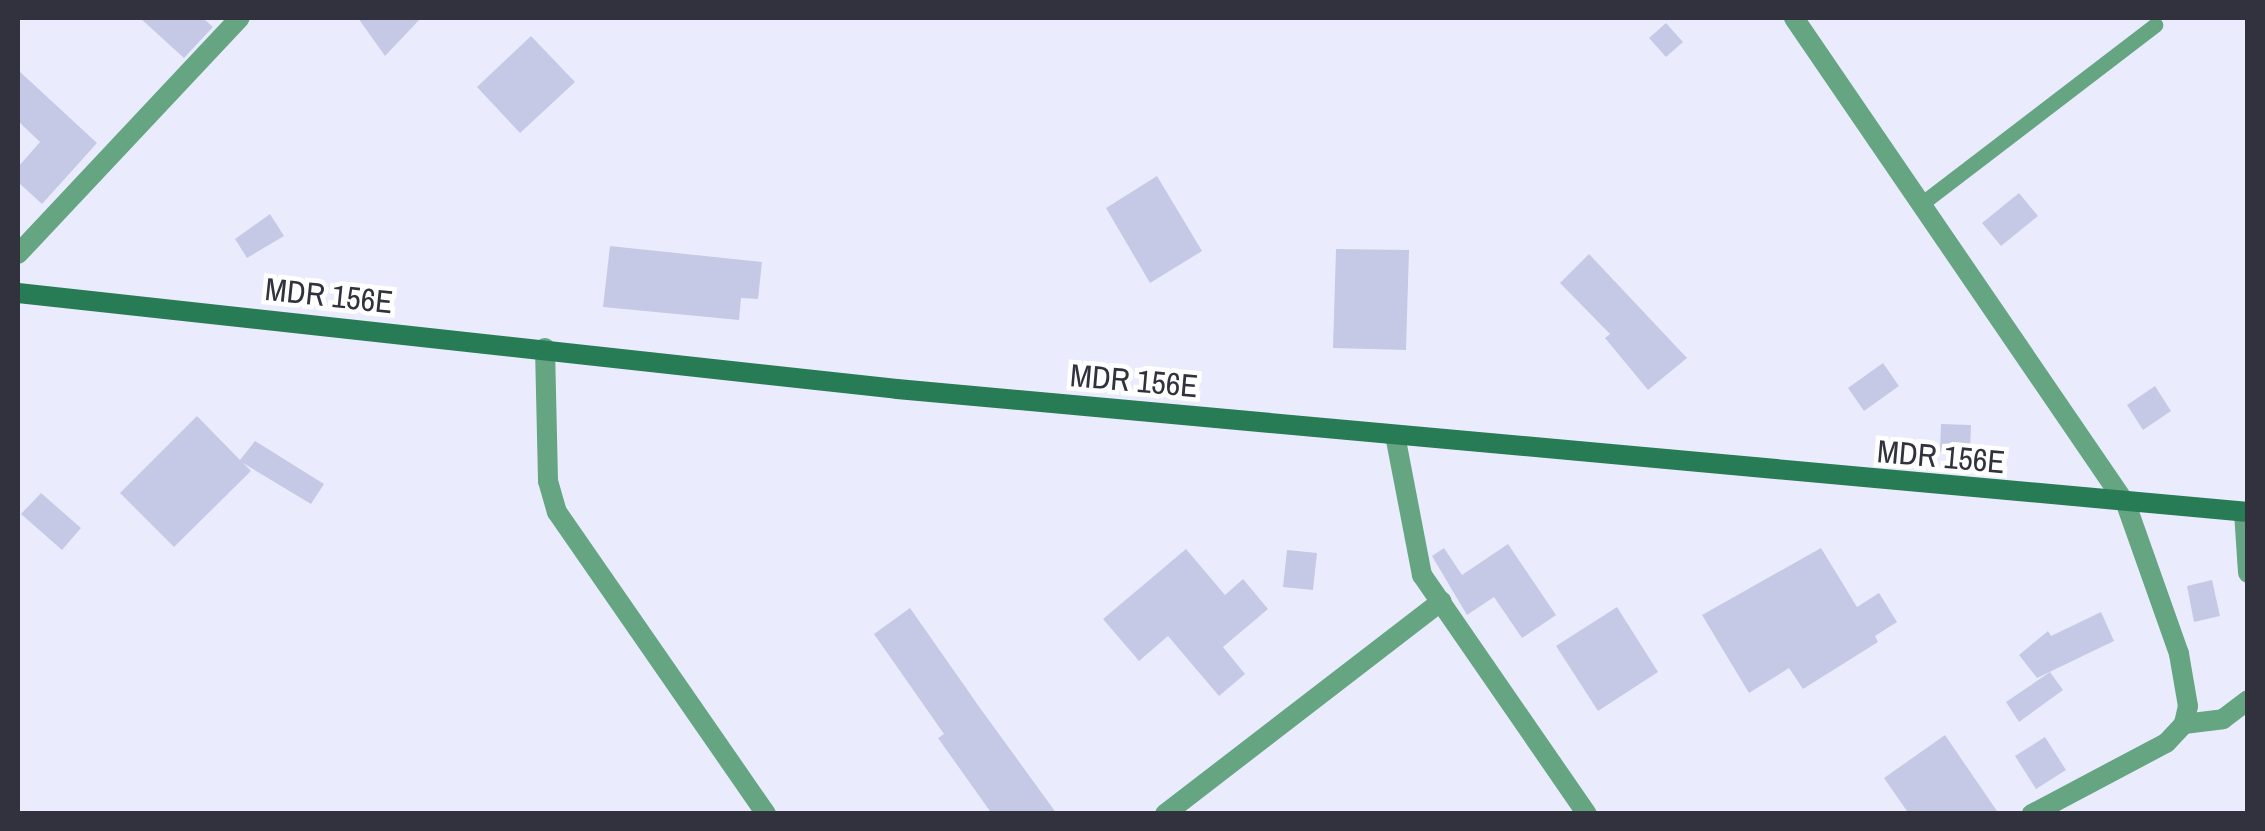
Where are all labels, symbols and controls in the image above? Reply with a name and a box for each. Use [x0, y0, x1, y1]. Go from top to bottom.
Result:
street label: MDR 156E [263, 270, 395, 322]
street label: MDR 156E [1068, 356, 1200, 406]
street label: MDR 156E [1875, 432, 2007, 482]

